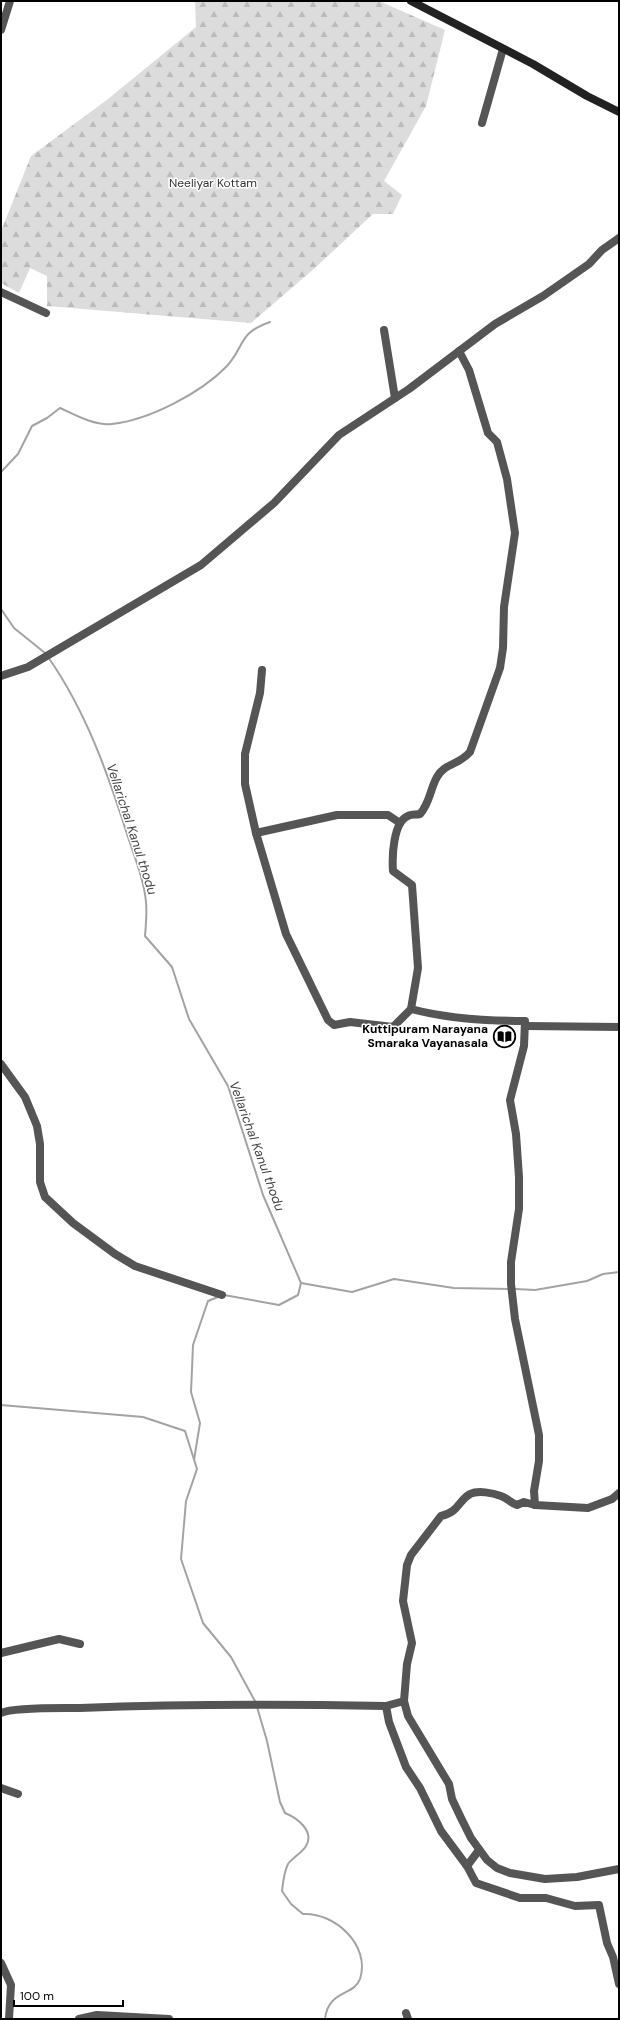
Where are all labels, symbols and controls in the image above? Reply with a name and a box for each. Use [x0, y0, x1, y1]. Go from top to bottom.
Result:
park label: Neeliyar Kottam [169, 175, 257, 191]
water label: Vellarichal Kanul thodu [103, 761, 161, 897]
place label: Kuttipuram Narayana Smaraka Vayanasala [362, 1021, 488, 1051]
library icon: Kuttipuram Narayana Smaraka Vayanasala [491, 1023, 517, 1049]
water label: Vellarichal Kanul thodu [226, 1079, 289, 1214]
scale bar [14, 1982, 123, 2008]
text: 100 m [20, 1988, 54, 2004]

